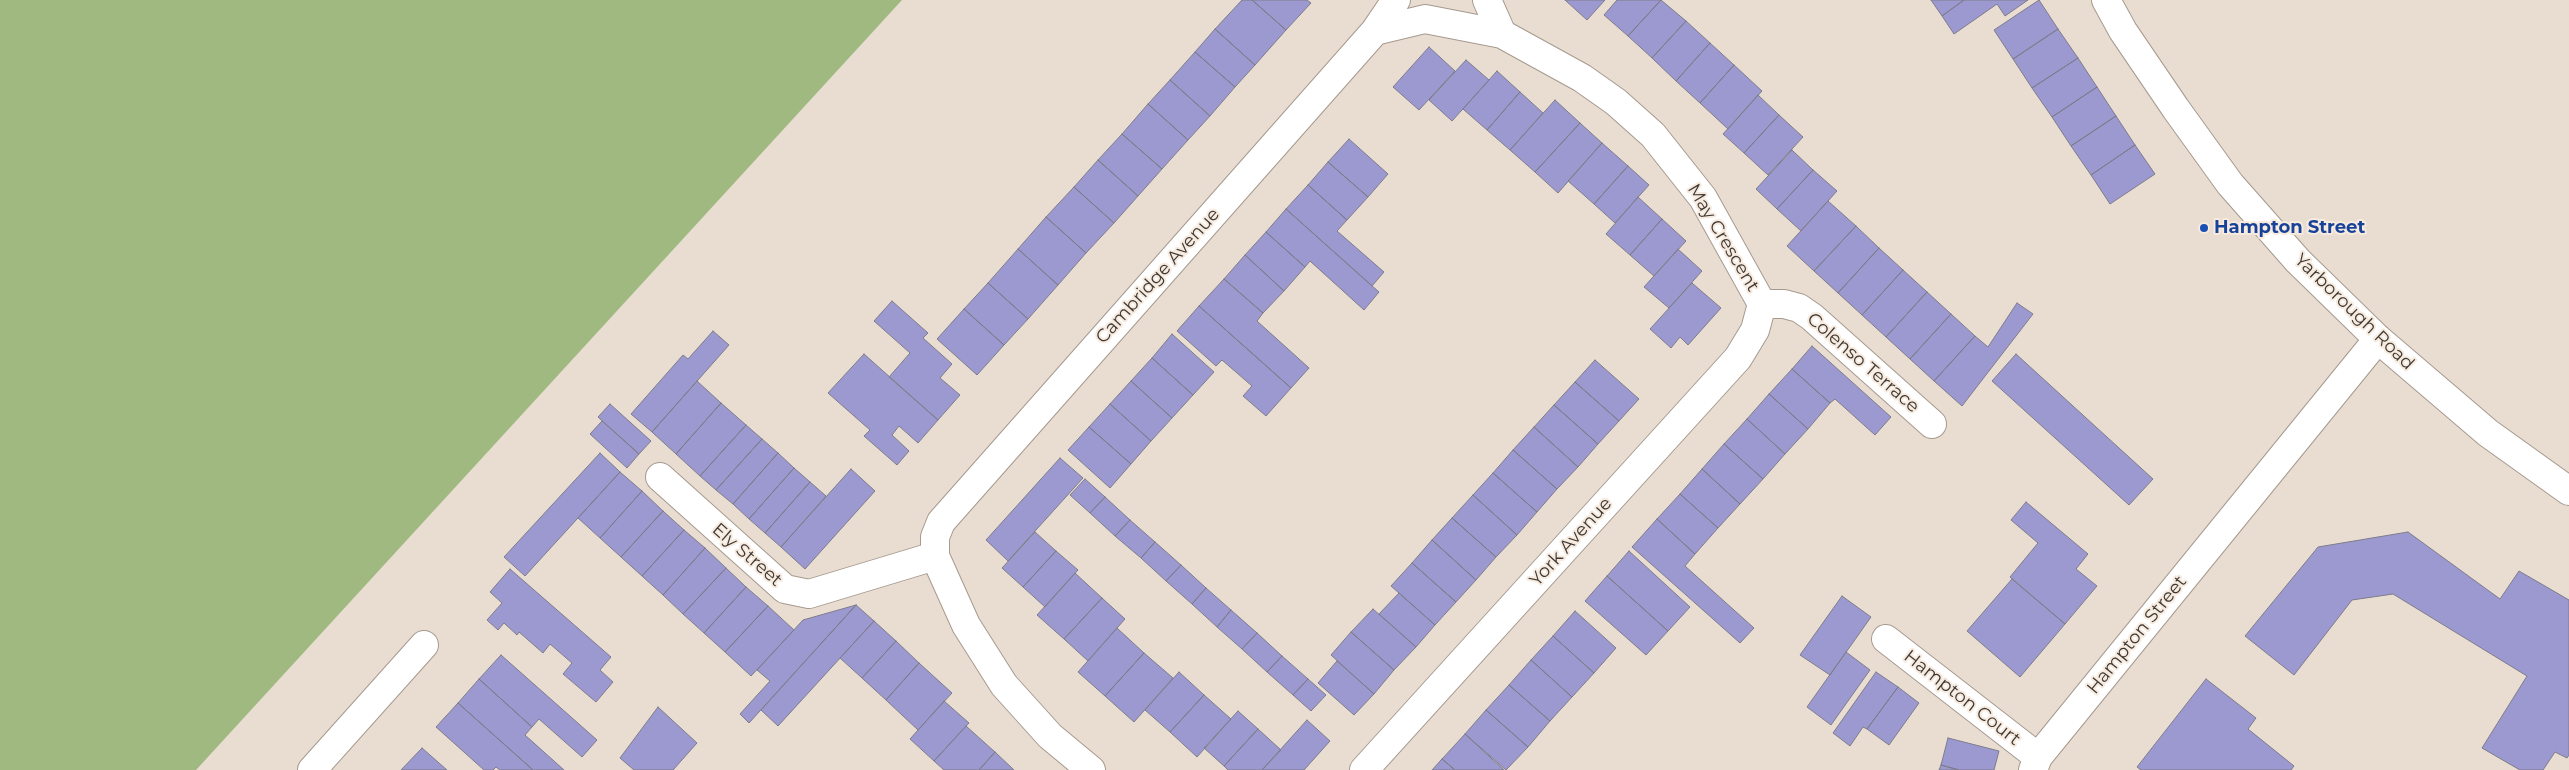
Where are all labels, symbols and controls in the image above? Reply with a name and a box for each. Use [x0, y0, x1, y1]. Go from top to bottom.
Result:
street label: May Crescent [1682, 180, 1764, 296]
street label: Cambridge Avenue [1092, 204, 1224, 348]
place label: Hampton Street [2214, 217, 2365, 239]
marker: Hampton Street [2198, 222, 2210, 234]
street label: Yarborough Road [2290, 249, 2418, 375]
street label: Colenso Terrace [1802, 308, 1924, 418]
street label: York Avenue [1525, 493, 1617, 591]
street label: Ely Street [708, 519, 786, 591]
street label: Hampton Street [2083, 571, 2191, 699]
street label: Hampton Court [1899, 646, 2025, 750]

